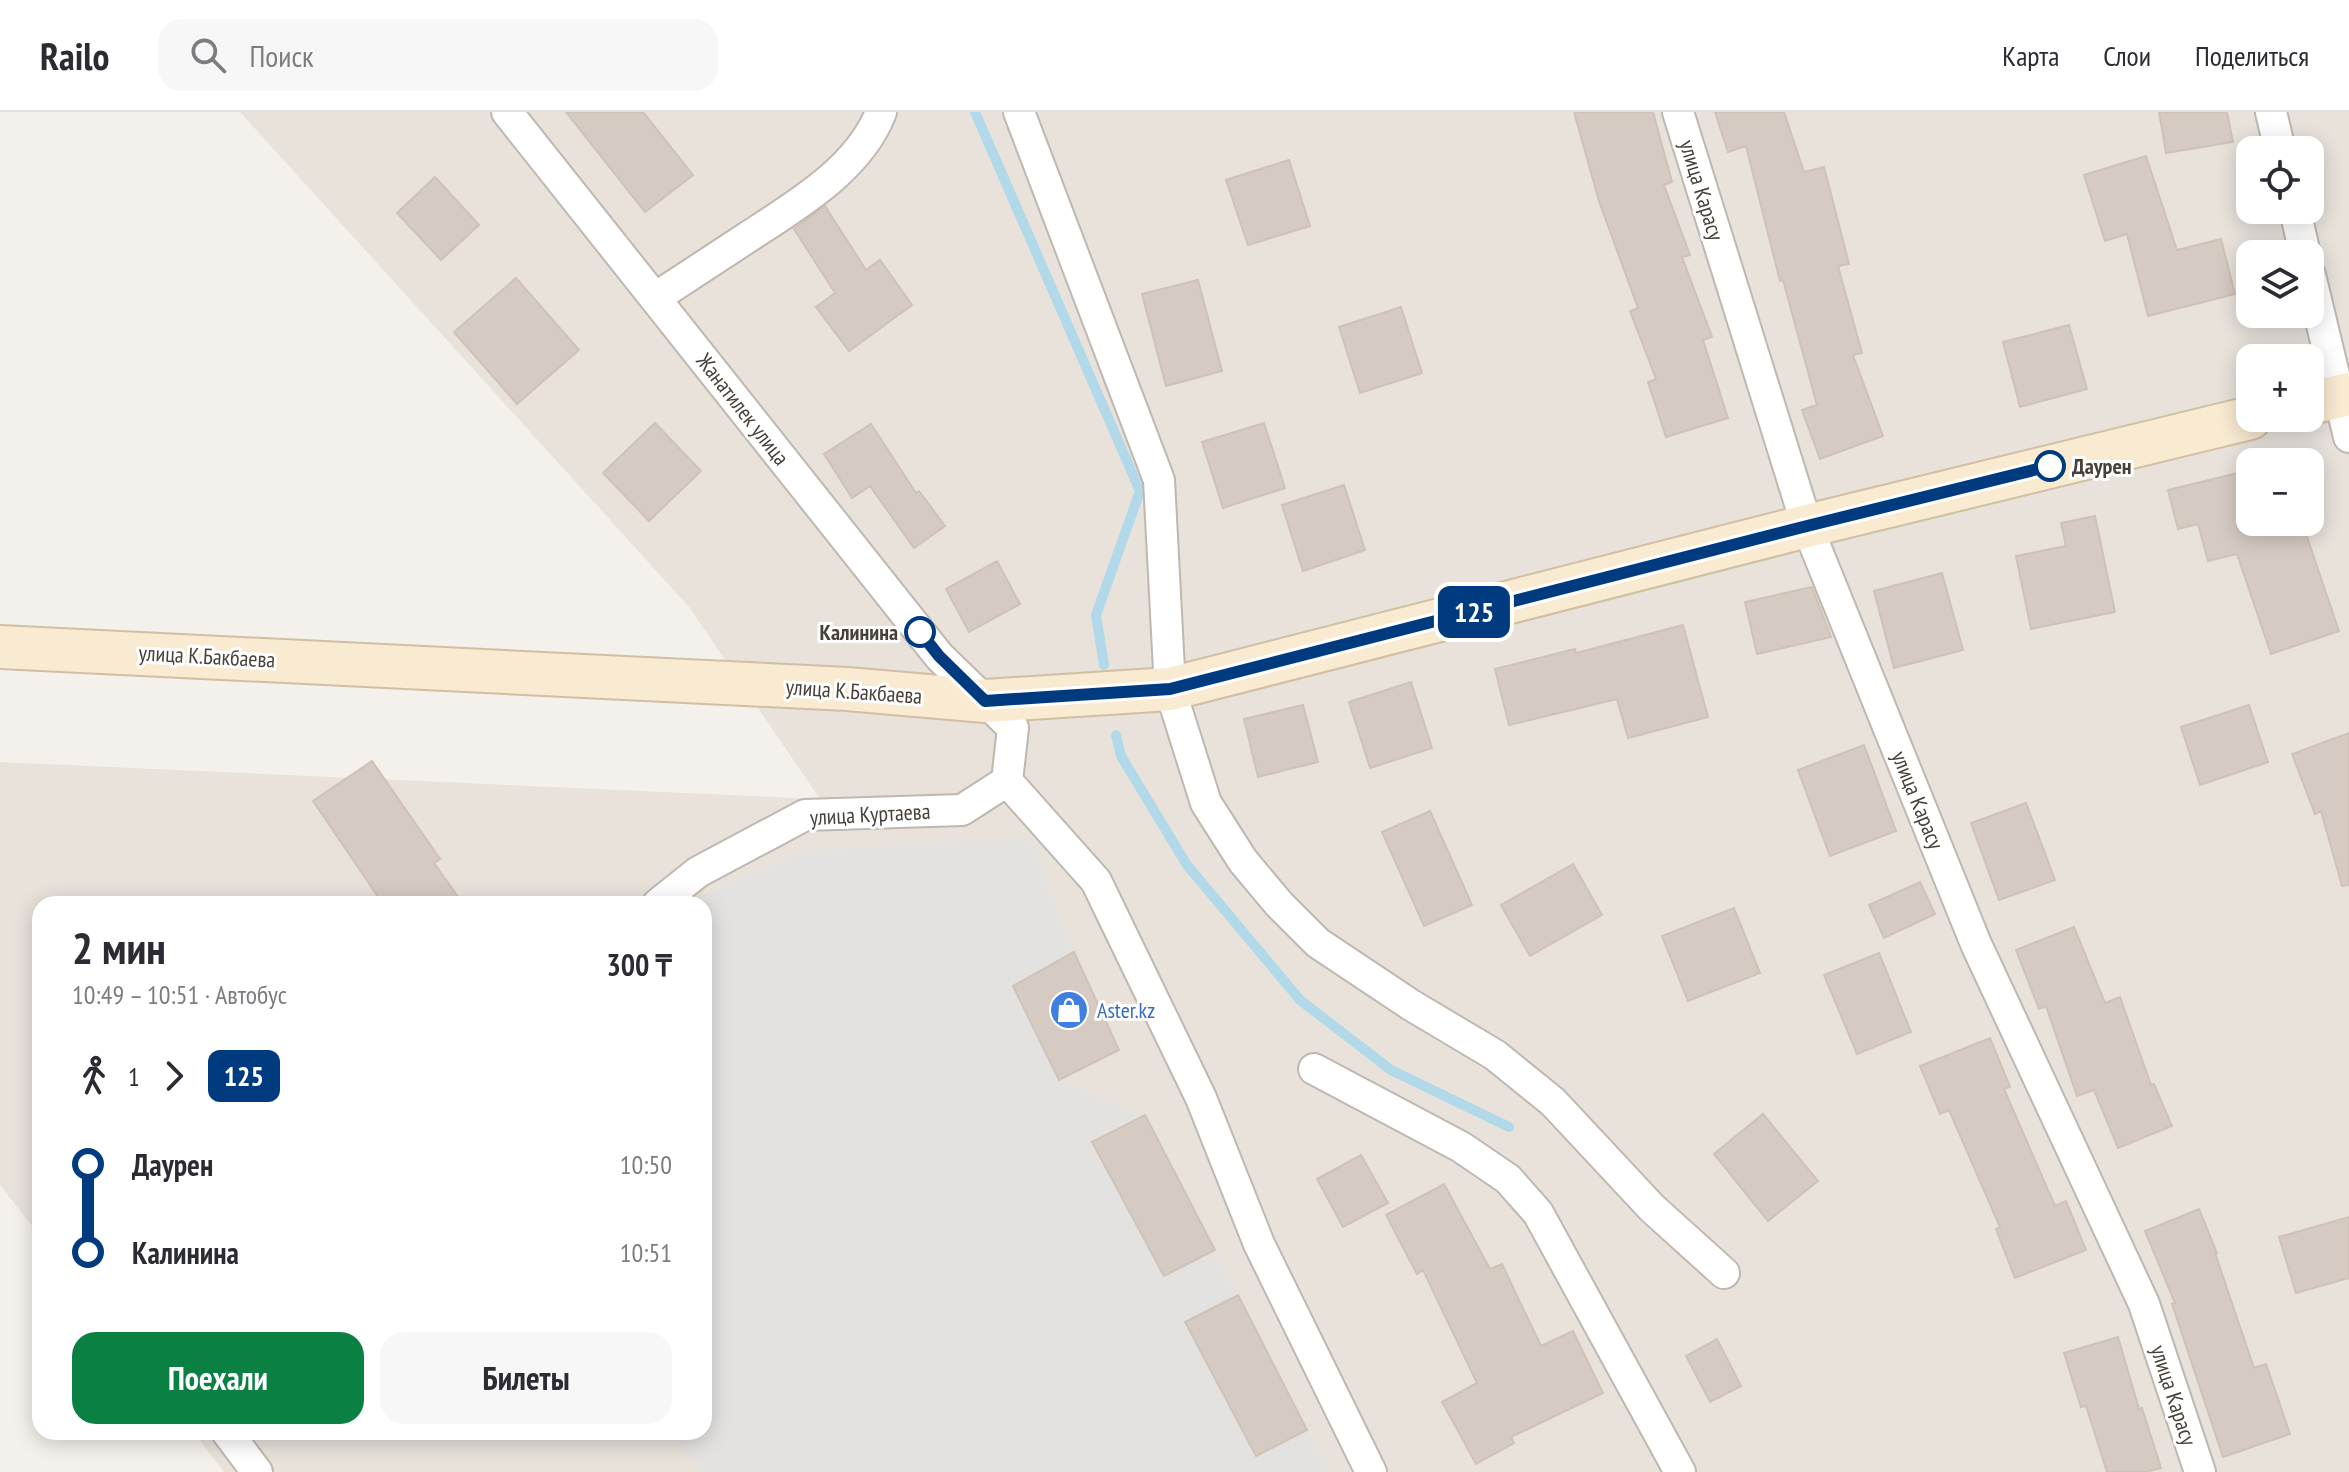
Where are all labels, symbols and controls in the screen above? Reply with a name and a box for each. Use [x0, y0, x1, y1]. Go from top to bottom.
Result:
search box [158, 19, 718, 91]
text: Railo [40, 31, 110, 80]
icon: search [186, 33, 230, 77]
text: Поиск [250, 36, 314, 75]
text: Карта [2002, 37, 2059, 74]
text: Слои [2103, 37, 2151, 74]
text: Поделиться [2195, 37, 2309, 74]
street label: улица Карасу [1673, 136, 1731, 244]
map controls [2236, 136, 2324, 536]
button: locate [2236, 136, 2324, 224]
button: layers [2236, 240, 2324, 328]
button: + [2236, 344, 2324, 432]
street label: Жанатилек улица [690, 347, 795, 471]
button: − [2236, 448, 2324, 536]
marker: Даурен [2035, 451, 2065, 481]
place label: Даурен [2072, 452, 2132, 480]
line badge: 125 [1428, 586, 1520, 638]
text: 125 [1454, 593, 1494, 630]
marker: Калинина [905, 617, 935, 647]
place label: Калинина [820, 618, 898, 646]
street label: улица К.Бакбаева [138, 638, 276, 674]
street label: улица К.Бакбаева [785, 672, 923, 710]
street label: улица Карасу [1886, 747, 1951, 854]
street label: улица Куртаева [809, 797, 931, 831]
text: 2 мин [72, 919, 166, 976]
text: 300 ₸ [606, 945, 672, 984]
text: 10:49 – 10:51 · Автобус [72, 978, 287, 1011]
shop icon: Aster.kz [1048, 989, 1090, 1031]
place label: Aster.kz [1097, 996, 1155, 1024]
icon: walk [72, 1054, 116, 1098]
icon: forward [152, 1054, 196, 1098]
text: 125 [224, 1057, 264, 1094]
text: 1 [128, 1060, 140, 1093]
text: Даурен [132, 1145, 213, 1184]
text: 10:50 [620, 1148, 672, 1181]
text: Калинина [132, 1233, 239, 1272]
text: 10:51 [620, 1236, 672, 1269]
button: Поехали [72, 1332, 364, 1424]
button: Билеты [380, 1332, 672, 1424]
street label: улица Карасу [2145, 1341, 2204, 1449]

